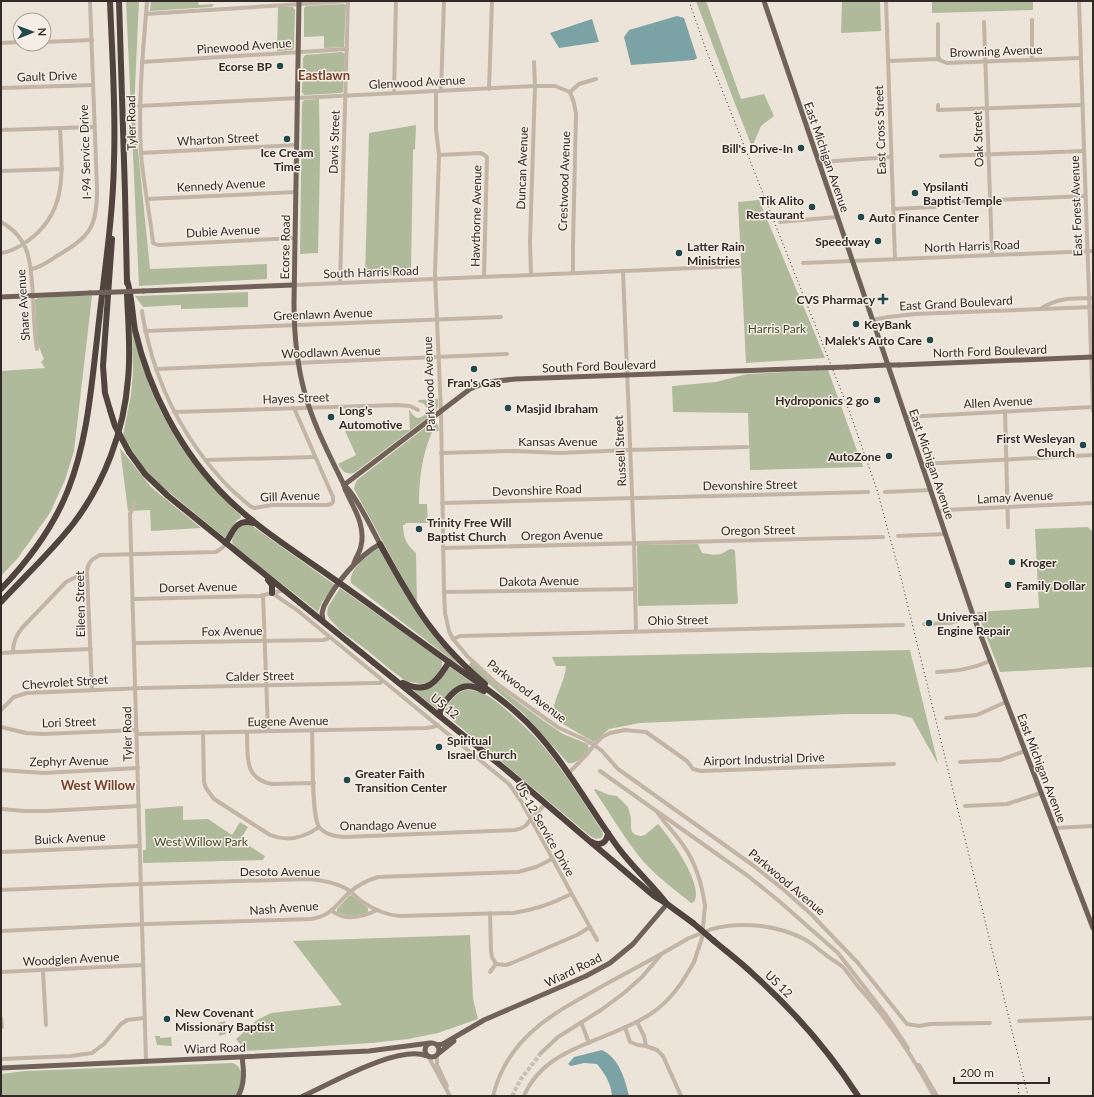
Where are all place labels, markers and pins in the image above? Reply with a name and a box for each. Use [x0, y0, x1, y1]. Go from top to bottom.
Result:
place label: Ecorse BP [218, 59, 273, 74]
marker: Ecorse BP [275, 61, 285, 71]
marker: Ice Cream Time [282, 134, 292, 144]
place label: Bill's Drive-In [722, 141, 793, 156]
marker: Bill's Drive-In [796, 143, 806, 153]
place label: Ice Cream Time [260, 145, 314, 174]
place label: Ypsilanti Baptist Temple [922, 179, 1003, 208]
marker: Ypsilanti Baptist Temple [910, 188, 920, 198]
place label: Tik Alito Restaurant [746, 193, 805, 222]
marker: Tik Alito Restaurant [807, 202, 817, 212]
place label: Auto Finance Center [868, 210, 979, 225]
marker: Auto Finance Center [856, 212, 866, 222]
place label: Speedway [815, 234, 871, 249]
marker: Speedway [873, 236, 883, 246]
place label: Latter Rain Ministries [687, 239, 745, 268]
marker: Latter Rain Ministries [674, 248, 684, 258]
place label: CVS Pharmacy [796, 292, 876, 307]
marker: CVS Pharmacy [878, 294, 888, 304]
place label: KeyBank [864, 317, 912, 332]
marker: KeyBank [851, 319, 861, 329]
place label: Malek's Auto Care [825, 333, 923, 348]
marker: Malek's Auto Care [925, 335, 935, 345]
marker: Fran's Gas [469, 364, 479, 374]
place label: Fran's Gas [447, 375, 501, 390]
place label: Hydroponics 2 go [775, 393, 869, 408]
marker: Hydroponics 2 go [872, 395, 882, 405]
place label: Masjid Ibraham [516, 401, 598, 416]
place label: Long’s Automotive [338, 403, 403, 432]
marker: Masjid Ibraham [503, 403, 513, 413]
marker: Long’s Automotive [326, 412, 336, 422]
place label: First Wesleyan Church [996, 431, 1075, 460]
marker: First Wesleyan Church [1078, 440, 1088, 450]
place label: AutoZone [827, 449, 882, 464]
marker: AutoZone [884, 451, 894, 461]
place label: Trinity Free Will Baptist Church [427, 515, 512, 544]
marker: Trinity Free Will Baptist Church [414, 524, 424, 534]
place label: Kroger [1020, 555, 1057, 570]
marker: Kroger [1007, 557, 1017, 567]
place label: Family Dollar [1016, 578, 1086, 593]
marker: Family Dollar [1003, 580, 1013, 590]
place label: Universal Engine Repair [937, 609, 1011, 638]
marker: Universal Engine Repair [924, 618, 934, 628]
place label: Spiritual Israel Church [447, 733, 517, 762]
marker: Spiritual Israel Church [434, 742, 444, 752]
place label: Greater Faith Transition Center [355, 766, 448, 795]
marker: Greater Faith Transition Center [342, 775, 352, 785]
place label: New Covenant Missionary Baptist [175, 1005, 275, 1034]
marker: New Covenant Missionary Baptist [162, 1014, 172, 1024]

